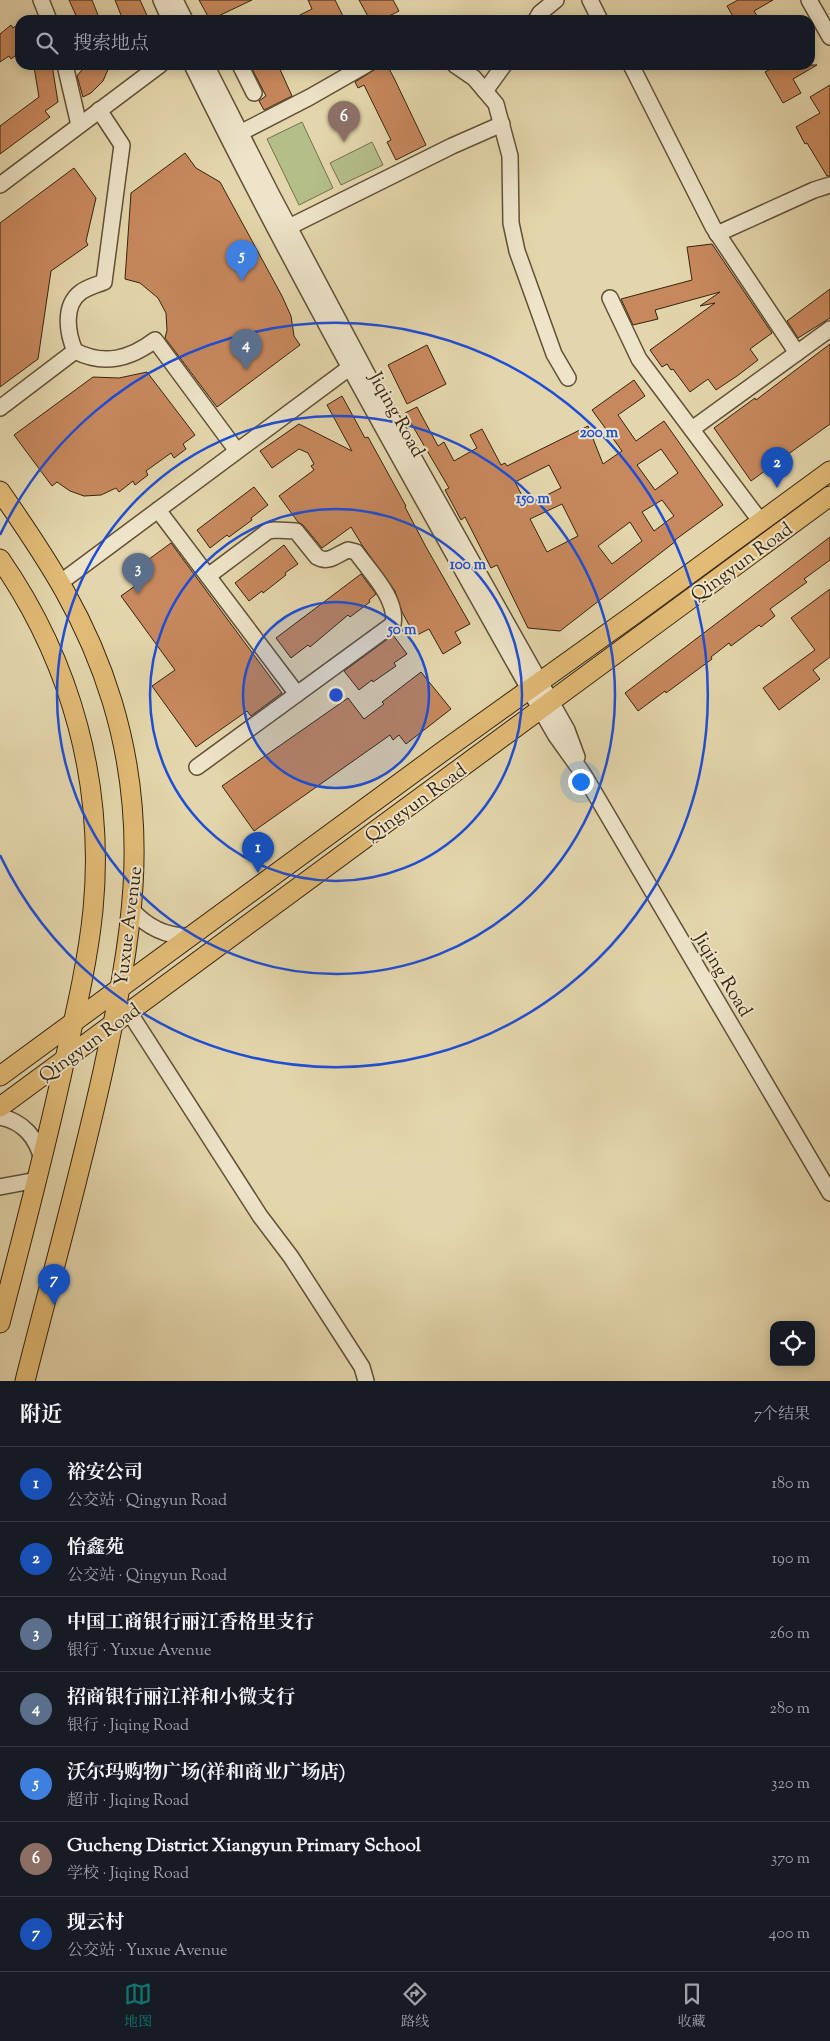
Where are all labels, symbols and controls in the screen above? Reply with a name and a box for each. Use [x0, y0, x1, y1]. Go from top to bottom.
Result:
search box [15, 15, 815, 70]
icon: search [33, 29, 61, 57]
text: 搜索地点 [73, 31, 149, 58]
pin: 6 [328, 101, 360, 142]
pin: 5 [226, 240, 258, 281]
pin: 4 [230, 329, 262, 370]
street label: Jiqing Road [361, 367, 431, 463]
text: 200 m [580, 423, 619, 444]
pin: 2 [761, 447, 793, 488]
text: 150 m [516, 489, 550, 510]
street label: Qingyun Road [686, 517, 799, 609]
pin: 3 [122, 553, 154, 594]
text: 100 m [450, 555, 487, 576]
text: 50 m [387, 620, 417, 641]
centre of rings [327, 686, 345, 704]
street label: Qingyun Road [360, 758, 473, 850]
your location [568, 769, 594, 795]
pin: 1 [242, 832, 274, 873]
street label: Yuxue Avenue [109, 865, 150, 988]
street label: Jiqing Road [686, 927, 758, 1023]
street label: Qingyun Road [34, 998, 147, 1090]
pin: 7 [38, 1264, 70, 1305]
map controls [770, 1321, 815, 1366]
button: locate [770, 1321, 815, 1366]
text: 附近 [20, 1401, 62, 1431]
text: 7个结果 [754, 1404, 810, 1427]
text: 裕安公司 [67, 1460, 143, 1487]
text: 1 [33, 1473, 39, 1496]
text: 180 m [771, 1473, 810, 1496]
text: 公交站 · Qingyun Road [67, 1490, 227, 1513]
text: 怡鑫苑 [67, 1535, 124, 1562]
text: 2 [32, 1548, 40, 1571]
text: 190 m [772, 1548, 810, 1571]
text: 公交站 · Qingyun Road [67, 1565, 227, 1588]
text: 中国工商银行丽江香格里支行 [67, 1610, 314, 1637]
text: 3 [33, 1623, 39, 1646]
text: 260 m [769, 1623, 810, 1646]
text: 银行 · Yuxue Avenue [67, 1640, 212, 1663]
text: 招商银行丽江祥和小微支行 [67, 1685, 295, 1712]
text: 4 [32, 1698, 40, 1721]
text: 280 m [769, 1698, 810, 1721]
text: 银行 · Jiqing Road [67, 1715, 189, 1738]
text: 沃尔玛购物广场(祥和商业广场店) [67, 1760, 345, 1787]
text: 5 [33, 1773, 39, 1796]
text: 320 m [771, 1773, 810, 1796]
text: 超市 · Jiqing Road [67, 1790, 189, 1813]
text: Gucheng District Xiangyun Primary School [67, 1833, 421, 1860]
text: 6 [32, 1848, 40, 1871]
text: 370 m [771, 1848, 810, 1871]
text: 学校 · Jiqing Road [67, 1863, 189, 1886]
text: 现云村 [67, 1910, 124, 1937]
text: 7 [32, 1923, 40, 1946]
text: 400 m [769, 1923, 810, 1946]
text: 公交站 · Yuxue Avenue [67, 1940, 228, 1963]
tab: 地图 [124, 1980, 152, 2033]
tab: 路线 [401, 1980, 429, 2033]
tab: 收藏 [678, 1980, 706, 2033]

